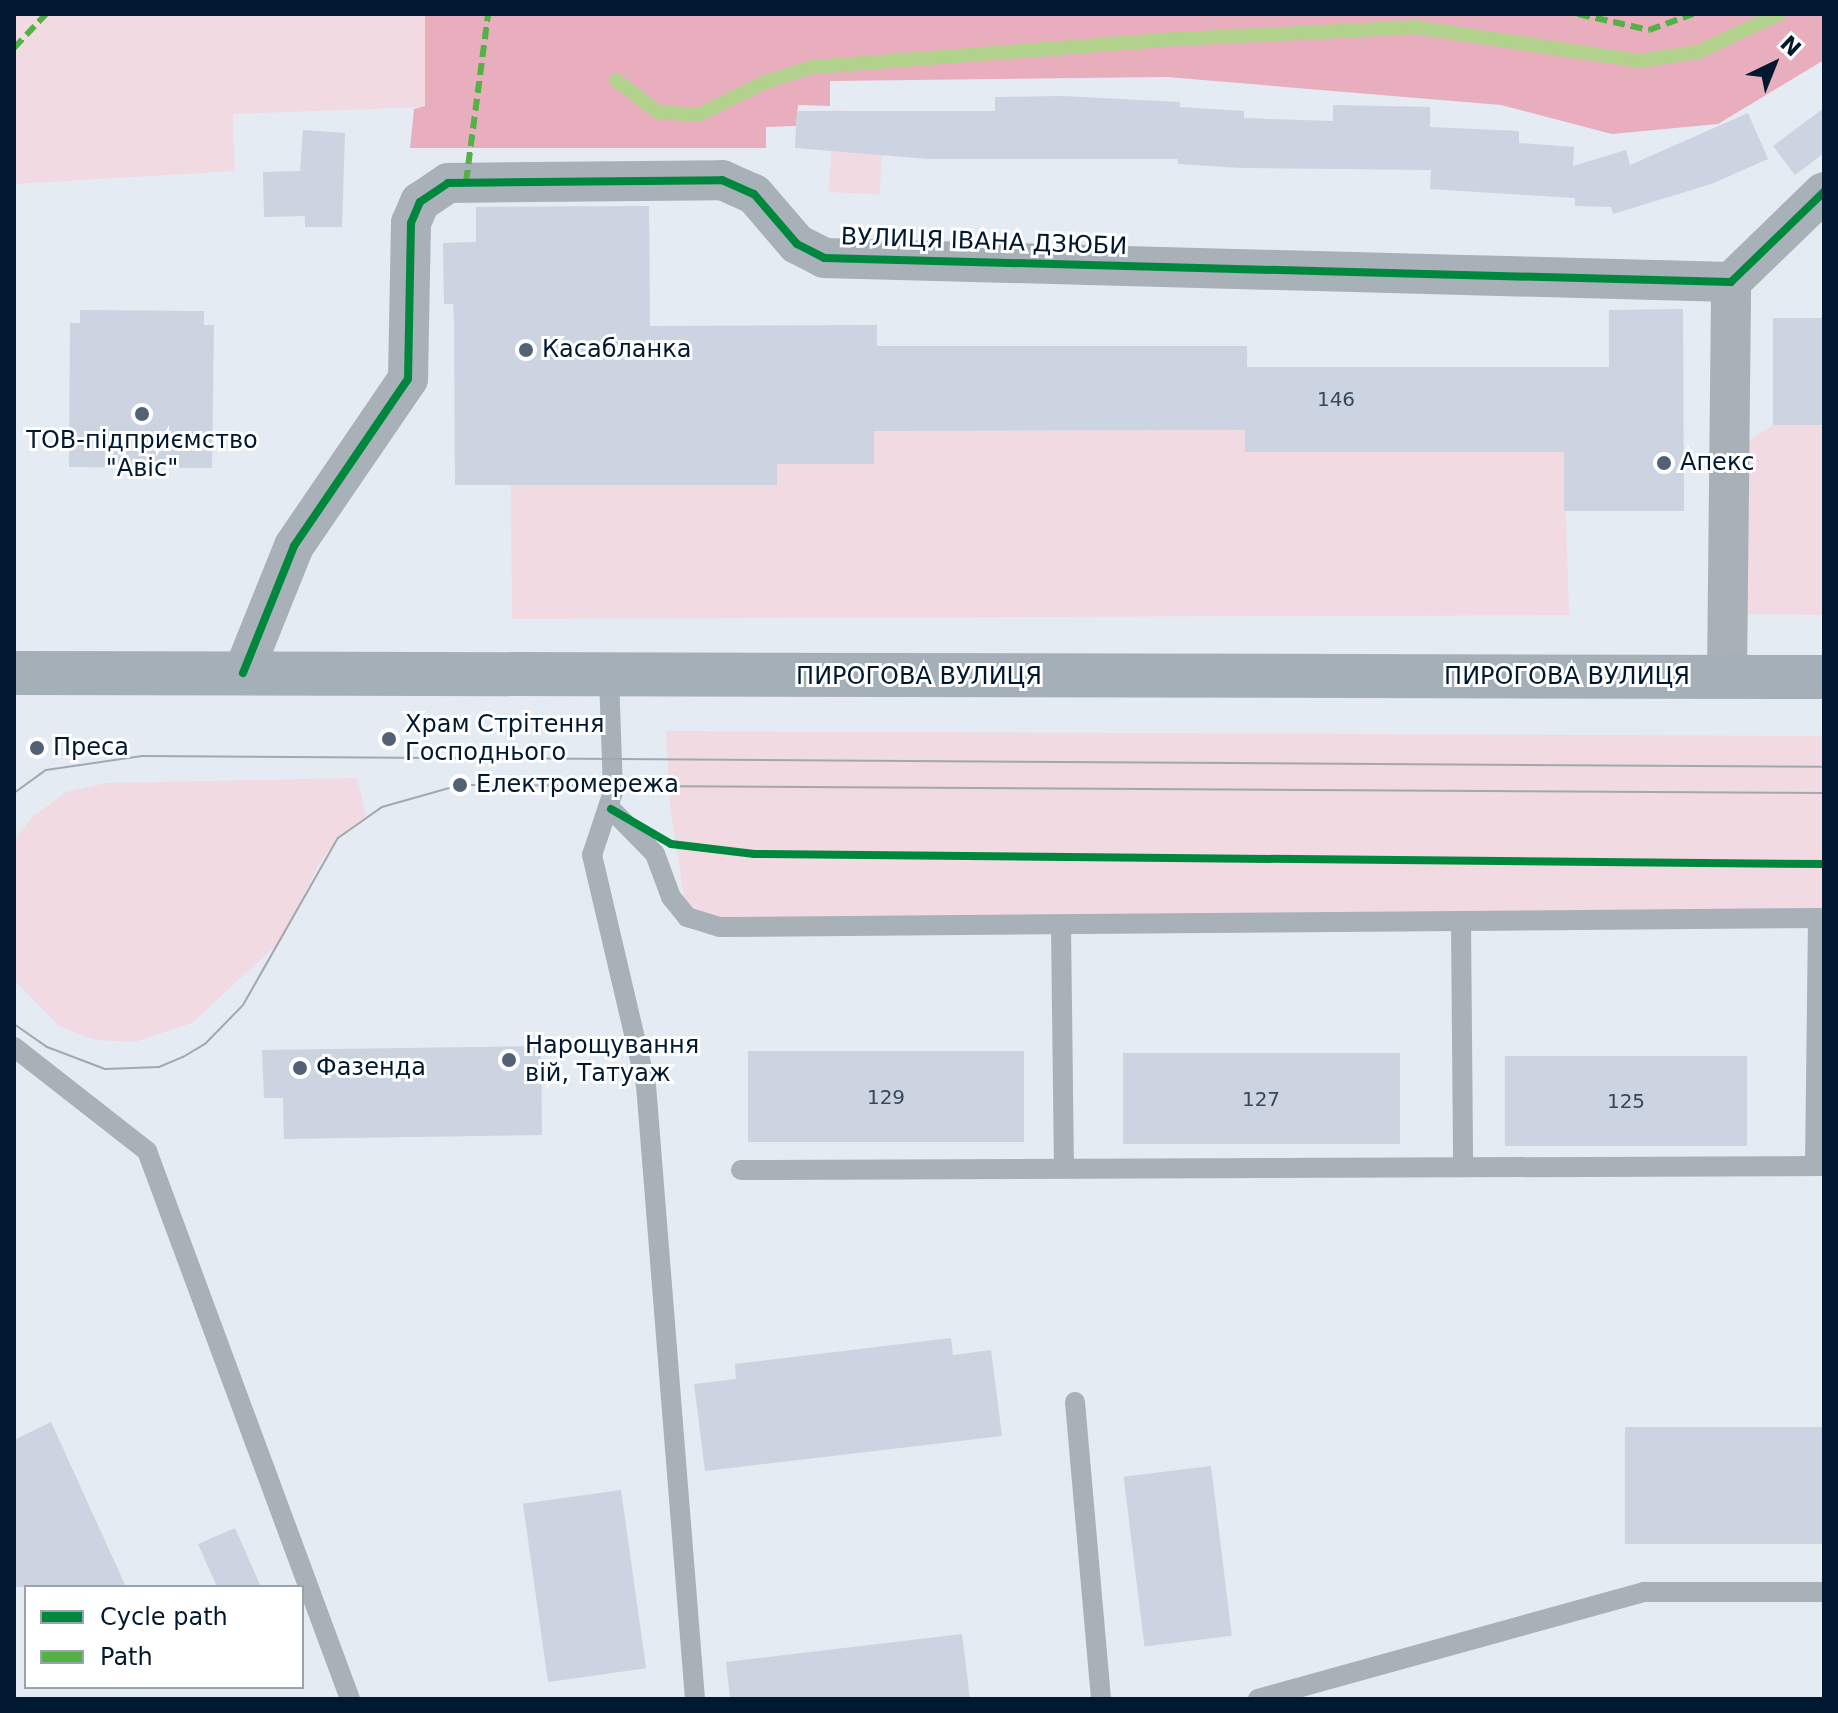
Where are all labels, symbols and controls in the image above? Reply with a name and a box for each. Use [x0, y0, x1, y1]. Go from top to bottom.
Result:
north arrow [1734, 24, 1814, 104]
text: N [1775, 31, 1806, 62]
street label: ВУЛИЦЯ ІВАНА ДЗЮБИ [840, 223, 1128, 261]
place label: Касабланка [542, 336, 691, 364]
marker: Касабланка [517, 341, 535, 359]
house number: 146 [1317, 387, 1355, 411]
marker: ТОВ-підприємство "Авіс" [133, 405, 151, 423]
place label: ТОВ-підприємство "Авіс" [26, 427, 258, 483]
place label: Апекс [1680, 449, 1755, 477]
marker: Апекс [1655, 454, 1673, 472]
street label: ПИРОГОВА ВУЛИЦЯ [796, 663, 1042, 691]
street label: ПИРОГОВА ВУЛИЦЯ [1444, 663, 1690, 691]
place label: Храм Стрітення Господнього [405, 711, 604, 767]
marker: Храм Стрітення Господнього [380, 730, 398, 748]
place label: Преса [53, 734, 129, 762]
marker: Преса [28, 739, 46, 757]
place label: Електромережа [476, 771, 679, 799]
marker: Електромережа [451, 776, 469, 794]
place label: Нарощування вій, Татуаж [525, 1032, 699, 1088]
marker: Нарощування вій, Татуаж [500, 1051, 518, 1069]
place label: Фазенда [316, 1054, 426, 1082]
marker: Фазенда [291, 1059, 309, 1077]
house number: 129 [867, 1085, 905, 1109]
house number: 127 [1242, 1087, 1280, 1111]
house number: 125 [1607, 1089, 1645, 1113]
legend [24, 1585, 304, 1689]
text: Cycle path [100, 1603, 228, 1631]
text: Path [100, 1643, 153, 1671]

